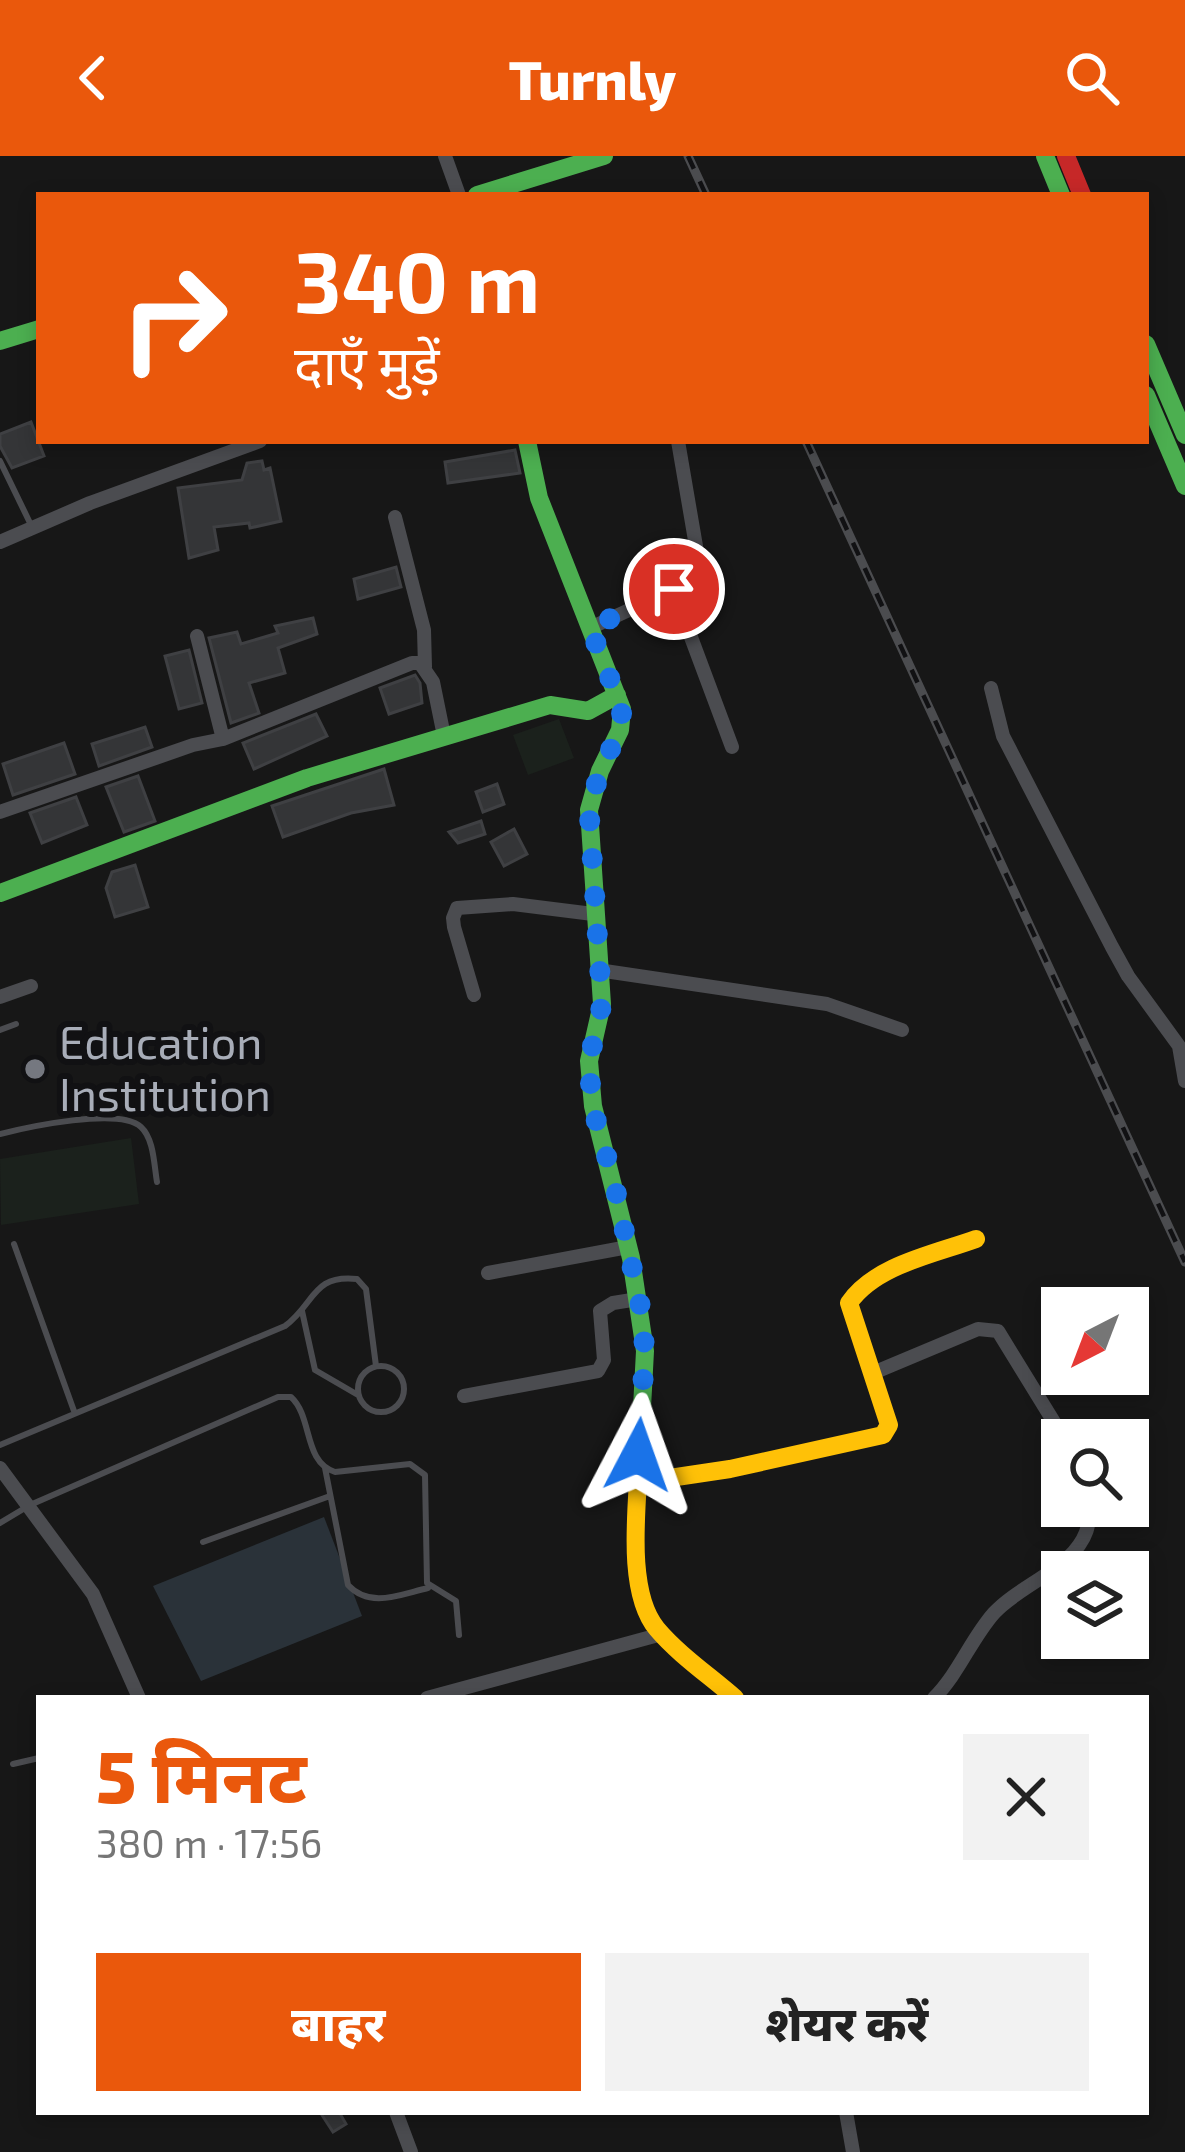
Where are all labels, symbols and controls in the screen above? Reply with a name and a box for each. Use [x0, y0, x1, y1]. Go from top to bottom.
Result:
icon: back [60, 45, 126, 111]
icon: search [1059, 45, 1125, 111]
text: Turnly [509, 46, 676, 111]
text: 340 m [294, 229, 540, 330]
icon: right [96, 240, 252, 396]
text: दाएँ मुड़ें [294, 331, 440, 396]
pin [623, 538, 725, 640]
icon: arrive [641, 556, 707, 622]
place label: Education Institution [59, 1014, 271, 1120]
marker: Education Institution [22, 1056, 48, 1082]
north arrow [1041, 1287, 1149, 1395]
map controls [1041, 1287, 1149, 1659]
position arrow [575, 1392, 701, 1518]
button: search [1041, 1419, 1149, 1527]
button: layers [1041, 1551, 1149, 1659]
text: 5 मिनट [96, 1731, 307, 1817]
button: close [963, 1734, 1089, 1860]
text: 380 m · 17:56 [96, 1819, 322, 1866]
button: बाहर [96, 1953, 581, 2091]
button: शेयर करें [605, 1953, 1089, 2091]

